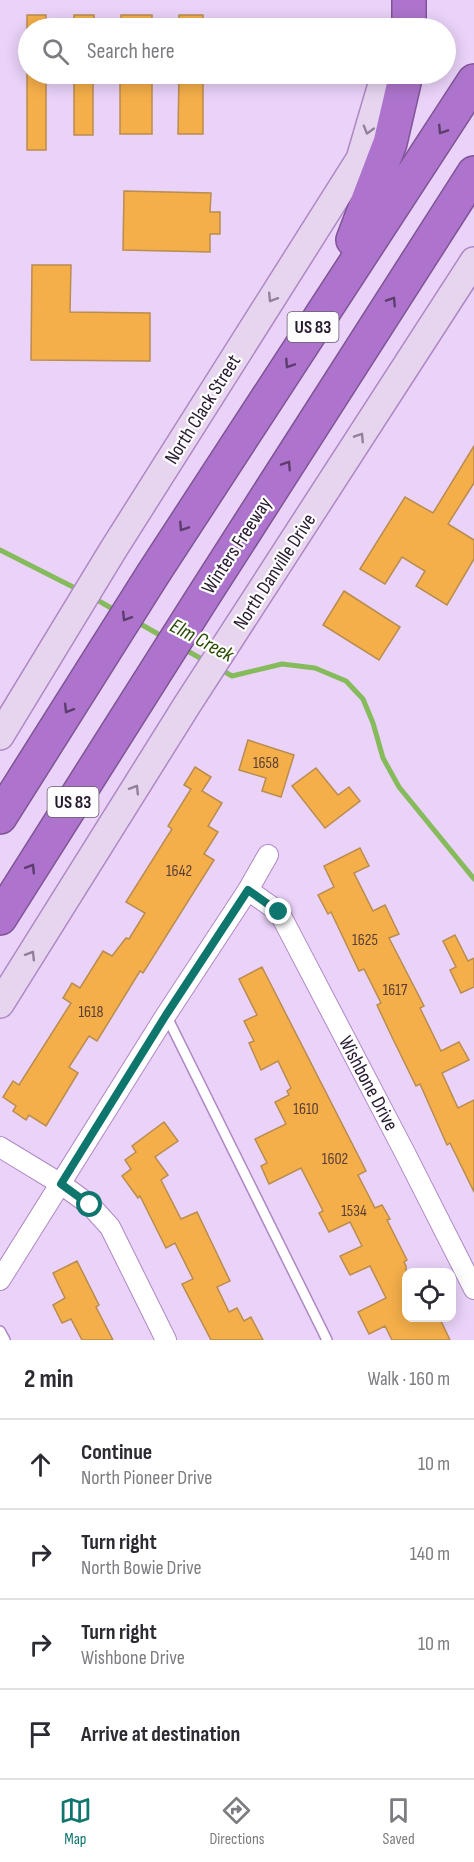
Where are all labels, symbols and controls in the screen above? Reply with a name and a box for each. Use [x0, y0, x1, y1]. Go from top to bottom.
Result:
search box [18, 18, 456, 84]
icon: search [39, 35, 72, 68]
text: Search here [87, 38, 174, 65]
one-way arrow [438, 123, 449, 134]
one-way arrow [363, 124, 375, 135]
one-way arrow [268, 292, 280, 302]
one-way arrow [385, 297, 396, 308]
road number: US 83 [288, 312, 338, 342]
street label: North Clack Street [160, 350, 246, 469]
one-way arrow [285, 358, 297, 368]
one-way arrow [353, 433, 364, 444]
one-way arrow [280, 461, 291, 472]
street label: Winters Freeway [197, 492, 277, 598]
street label: North Danville Drive [228, 509, 321, 634]
one-way arrow [180, 521, 191, 532]
one-way arrow [122, 610, 133, 621]
water label: Elm Creek [166, 613, 239, 668]
one-way arrow [63, 703, 75, 713]
house number: 1658 [253, 754, 279, 773]
one-way arrow [127, 785, 139, 795]
road number: US 83 [48, 787, 98, 817]
house number: 1642 [166, 862, 192, 881]
one-way arrow [24, 864, 36, 874]
route end [265, 898, 291, 924]
house number: 1625 [352, 931, 378, 950]
one-way arrow [24, 950, 35, 961]
house number: 1617 [383, 981, 408, 1000]
house number: 1618 [78, 1003, 104, 1022]
street label: Wishbone Drive [333, 1032, 403, 1135]
house number: 1610 [293, 1100, 319, 1119]
house number: 1602 [322, 1150, 348, 1169]
route start [76, 1191, 102, 1217]
house number: 1534 [341, 1202, 367, 1221]
map controls [402, 1268, 456, 1322]
button: locate [402, 1268, 456, 1322]
text: 2 min [24, 1364, 74, 1395]
text: Walk · 160 m [367, 1367, 450, 1391]
text: Continue [81, 1439, 152, 1466]
icon: ahead [24, 1448, 57, 1481]
text: 10 m [418, 1452, 450, 1476]
text: North Pioneer Drive [81, 1466, 212, 1490]
text: Turn right [81, 1529, 157, 1556]
icon: right [24, 1538, 57, 1571]
text: 140 m [410, 1542, 450, 1566]
text: North Bowie Drive [81, 1556, 202, 1580]
text: Turn right [81, 1619, 157, 1646]
icon: right [24, 1628, 57, 1661]
text: 10 m [418, 1632, 450, 1656]
text: Wishbone Drive [81, 1646, 185, 1670]
icon: arrive [24, 1718, 57, 1751]
text: Arrive at destination [81, 1721, 240, 1748]
tab: Map [59, 1794, 92, 1849]
tab: Directions [209, 1794, 265, 1849]
tab: Saved [382, 1794, 415, 1849]

